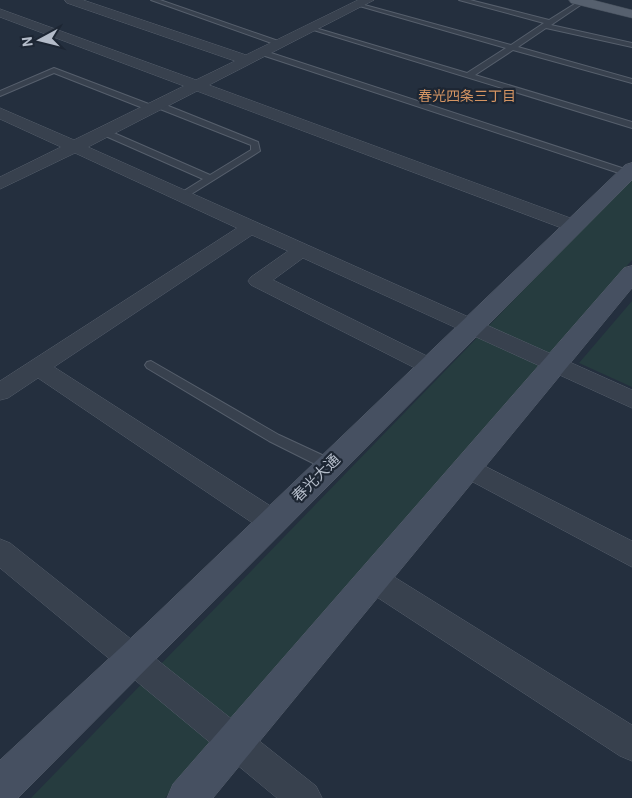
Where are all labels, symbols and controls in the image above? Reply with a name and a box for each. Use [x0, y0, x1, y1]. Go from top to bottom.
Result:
north arrow [15, 15, 65, 65]
text: N [19, 36, 36, 47]
district label: 春光四条三丁目 [418, 88, 516, 104]
street label: 春光大通 [288, 450, 344, 506]

